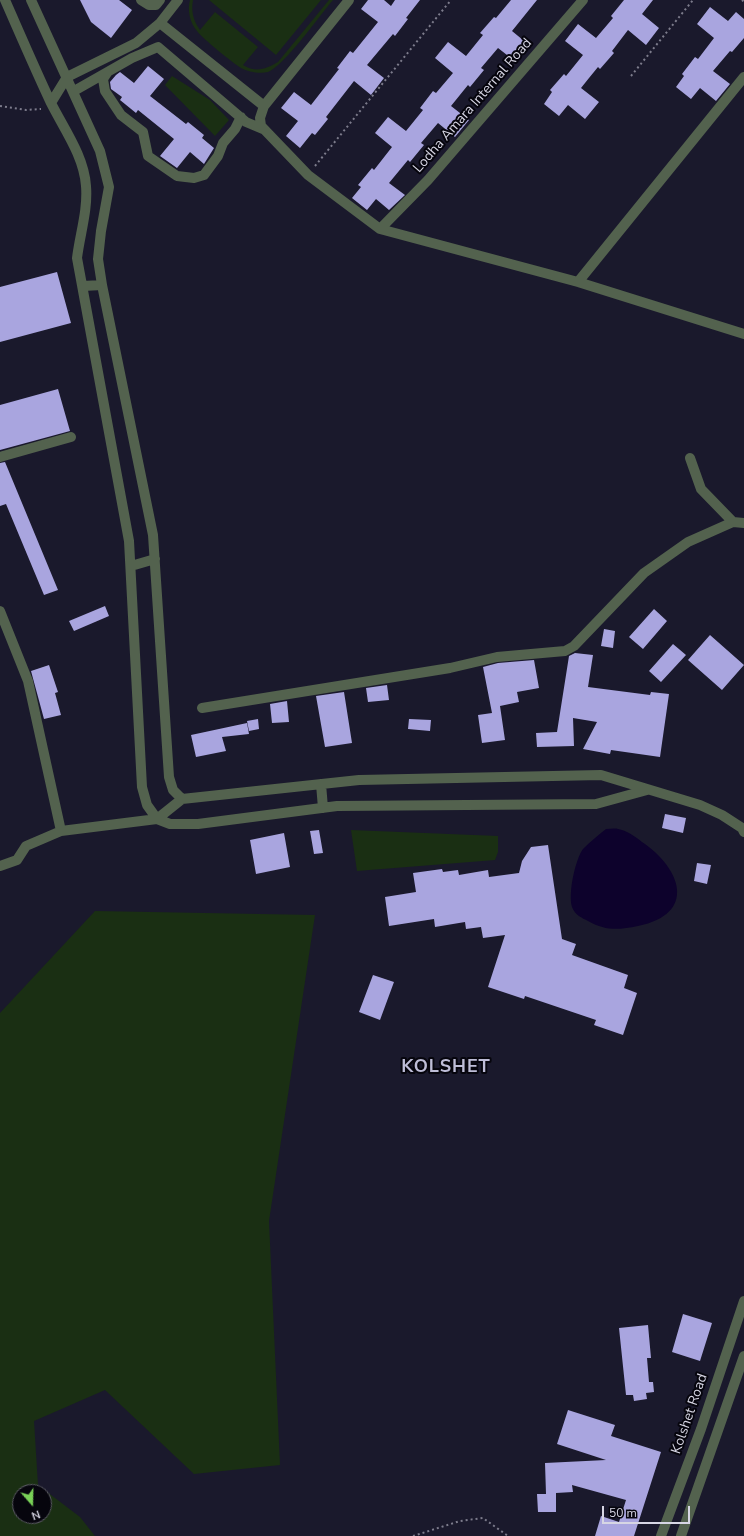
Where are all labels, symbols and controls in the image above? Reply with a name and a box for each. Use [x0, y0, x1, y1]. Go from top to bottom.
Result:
street label: Lodha Amara Internal Road [410, 35, 536, 177]
district label: KOLSHET [401, 1057, 491, 1079]
street label: Kolshet Road [668, 1372, 712, 1456]
north arrow [12, 1484, 52, 1524]
scale bar [604, 1498, 692, 1524]
text: 50 m [609, 1505, 637, 1521]
text: N [30, 1506, 42, 1523]

